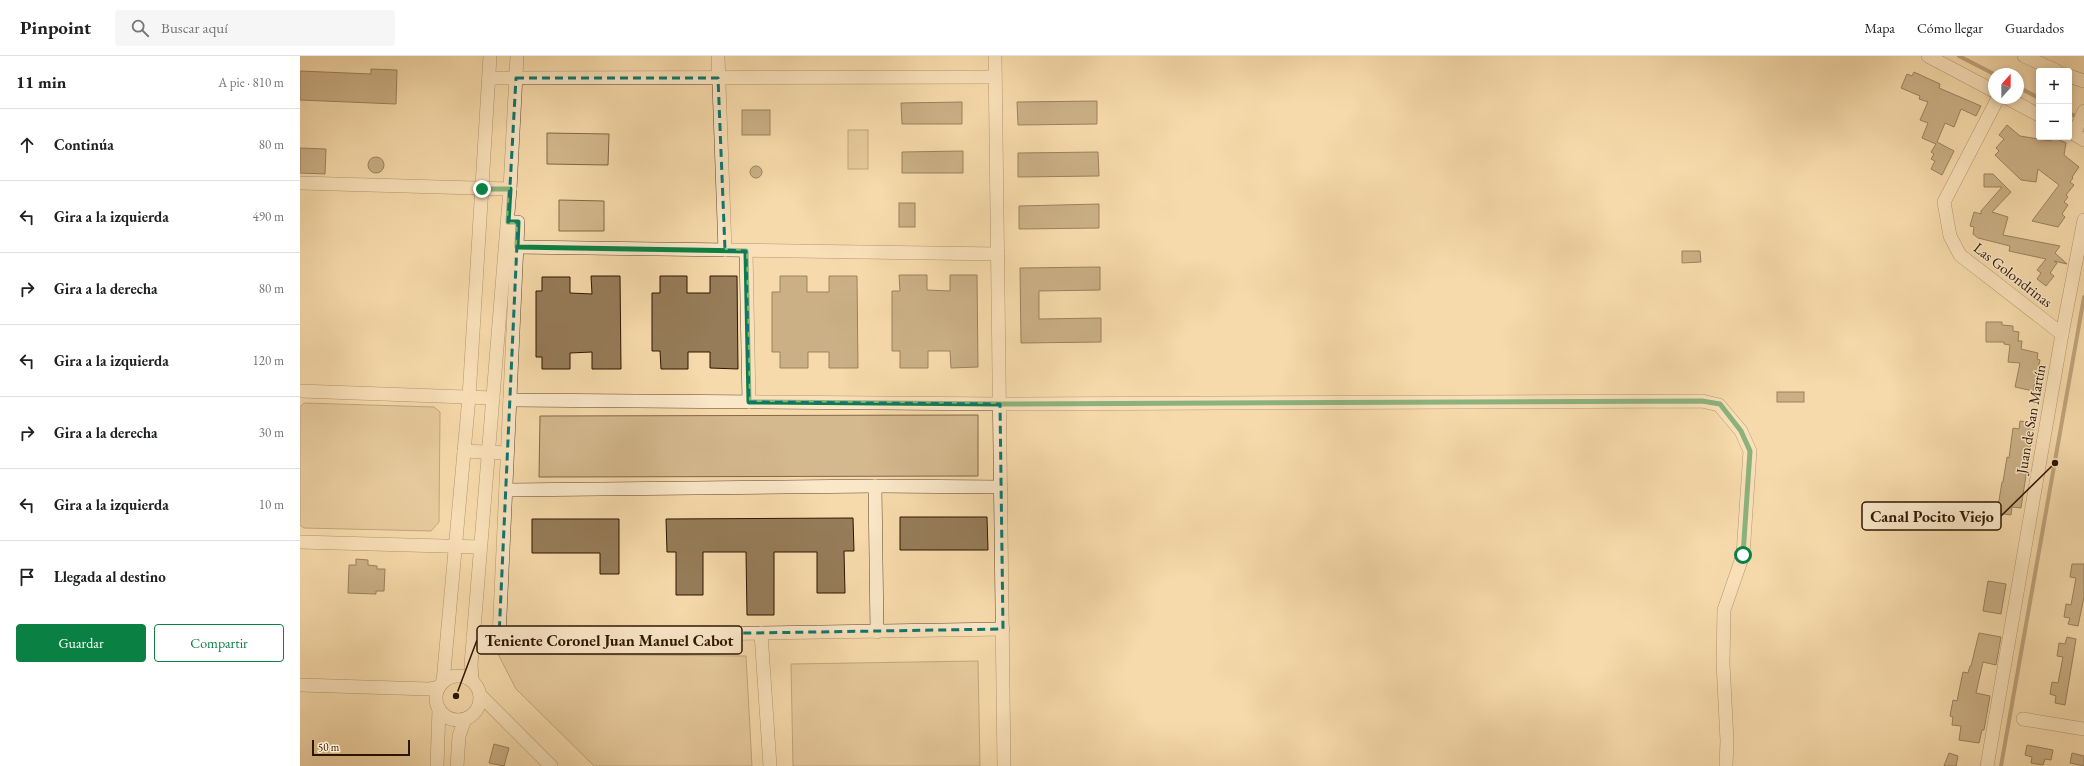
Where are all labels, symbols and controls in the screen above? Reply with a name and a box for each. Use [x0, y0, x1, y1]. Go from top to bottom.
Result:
search box [115, 10, 395, 46]
text: Pinpoint [20, 15, 91, 40]
icon: search [129, 17, 151, 39]
text: Buscar aquí [161, 18, 228, 37]
text: Mapa [1864, 19, 1895, 37]
text: Cómo llegar [1917, 19, 1983, 37]
text: Guardados [2005, 19, 2064, 37]
north arrow [1988, 68, 2024, 104]
map controls [2036, 68, 2072, 140]
button: + [2036, 68, 2072, 104]
text: 11 min [16, 71, 66, 93]
text: A pie · 810 m [218, 74, 284, 91]
button: − [2036, 104, 2072, 140]
icon: ahead [16, 134, 38, 156]
text: Continúa [54, 135, 114, 154]
text: 80 m [259, 136, 284, 153]
route end [473, 180, 491, 198]
icon: left [16, 206, 38, 228]
text: Gira a la izquierda [54, 207, 169, 226]
text: 490 m [253, 208, 284, 225]
street label: Las Golondrinas [1970, 238, 2057, 311]
icon: right [16, 278, 38, 300]
text: Gira a la derecha [54, 279, 158, 298]
text: 80 m [259, 280, 284, 297]
icon: left [16, 350, 38, 372]
text: Gira a la izquierda [54, 351, 169, 370]
text: 120 m [253, 352, 284, 369]
street label: Juan de San Martín [2011, 363, 2049, 477]
icon: right [16, 422, 38, 444]
text: Gira a la derecha [54, 423, 158, 442]
text: 30 m [259, 424, 284, 441]
icon: left [16, 494, 38, 516]
text: Gira a la izquierda [54, 495, 169, 514]
text: 10 m [259, 496, 284, 513]
callout: Canal Pocito Viejo [1862, 502, 2001, 530]
text: Canal Pocito Viejo [1870, 506, 1994, 527]
route start [1734, 546, 1752, 564]
icon: arrive [16, 566, 38, 588]
text: Llegada al destino [54, 567, 166, 586]
button: Guardar [16, 624, 146, 662]
button: Compartir [154, 624, 284, 662]
callout: Teniente Coronel Juan Manuel Cabot [477, 626, 742, 654]
text: Teniente Coronel Juan Manuel Cabot [484, 630, 734, 651]
scale bar [312, 738, 410, 757]
text: 50 m [318, 740, 339, 754]

